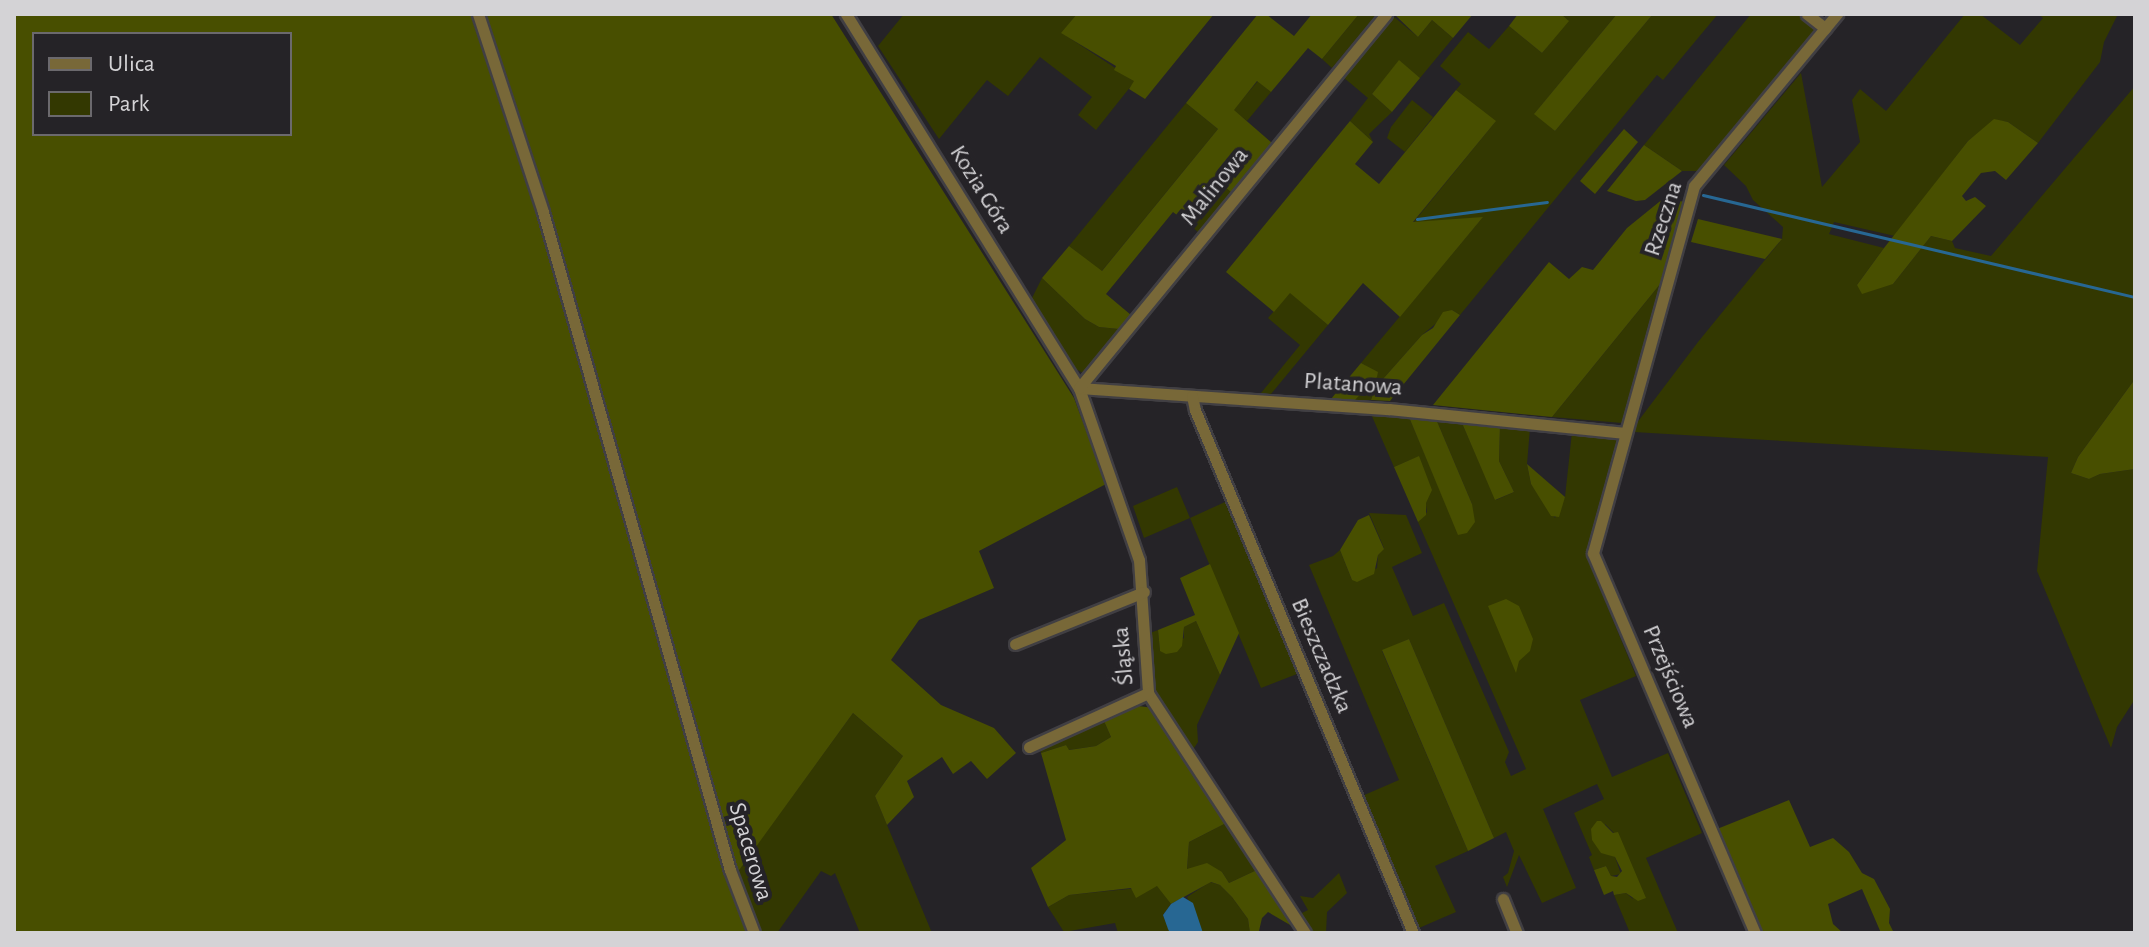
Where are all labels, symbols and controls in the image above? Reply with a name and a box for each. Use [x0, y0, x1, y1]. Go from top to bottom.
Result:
legend [32, 32, 292, 136]
text: Ulica [108, 52, 155, 76]
text: Park [108, 92, 149, 116]
street label: Kozia Góra [943, 140, 1019, 240]
street label: Malinowa [1175, 142, 1255, 232]
street label: Rzeczna [1638, 178, 1690, 260]
street label: Platanowa [1303, 367, 1403, 403]
street label: Bieszczadzka [1284, 594, 1358, 718]
street label: Przejściowa [1635, 621, 1705, 733]
street label: Śląska [1107, 626, 1141, 686]
street label: Spacerowa [721, 800, 779, 904]

